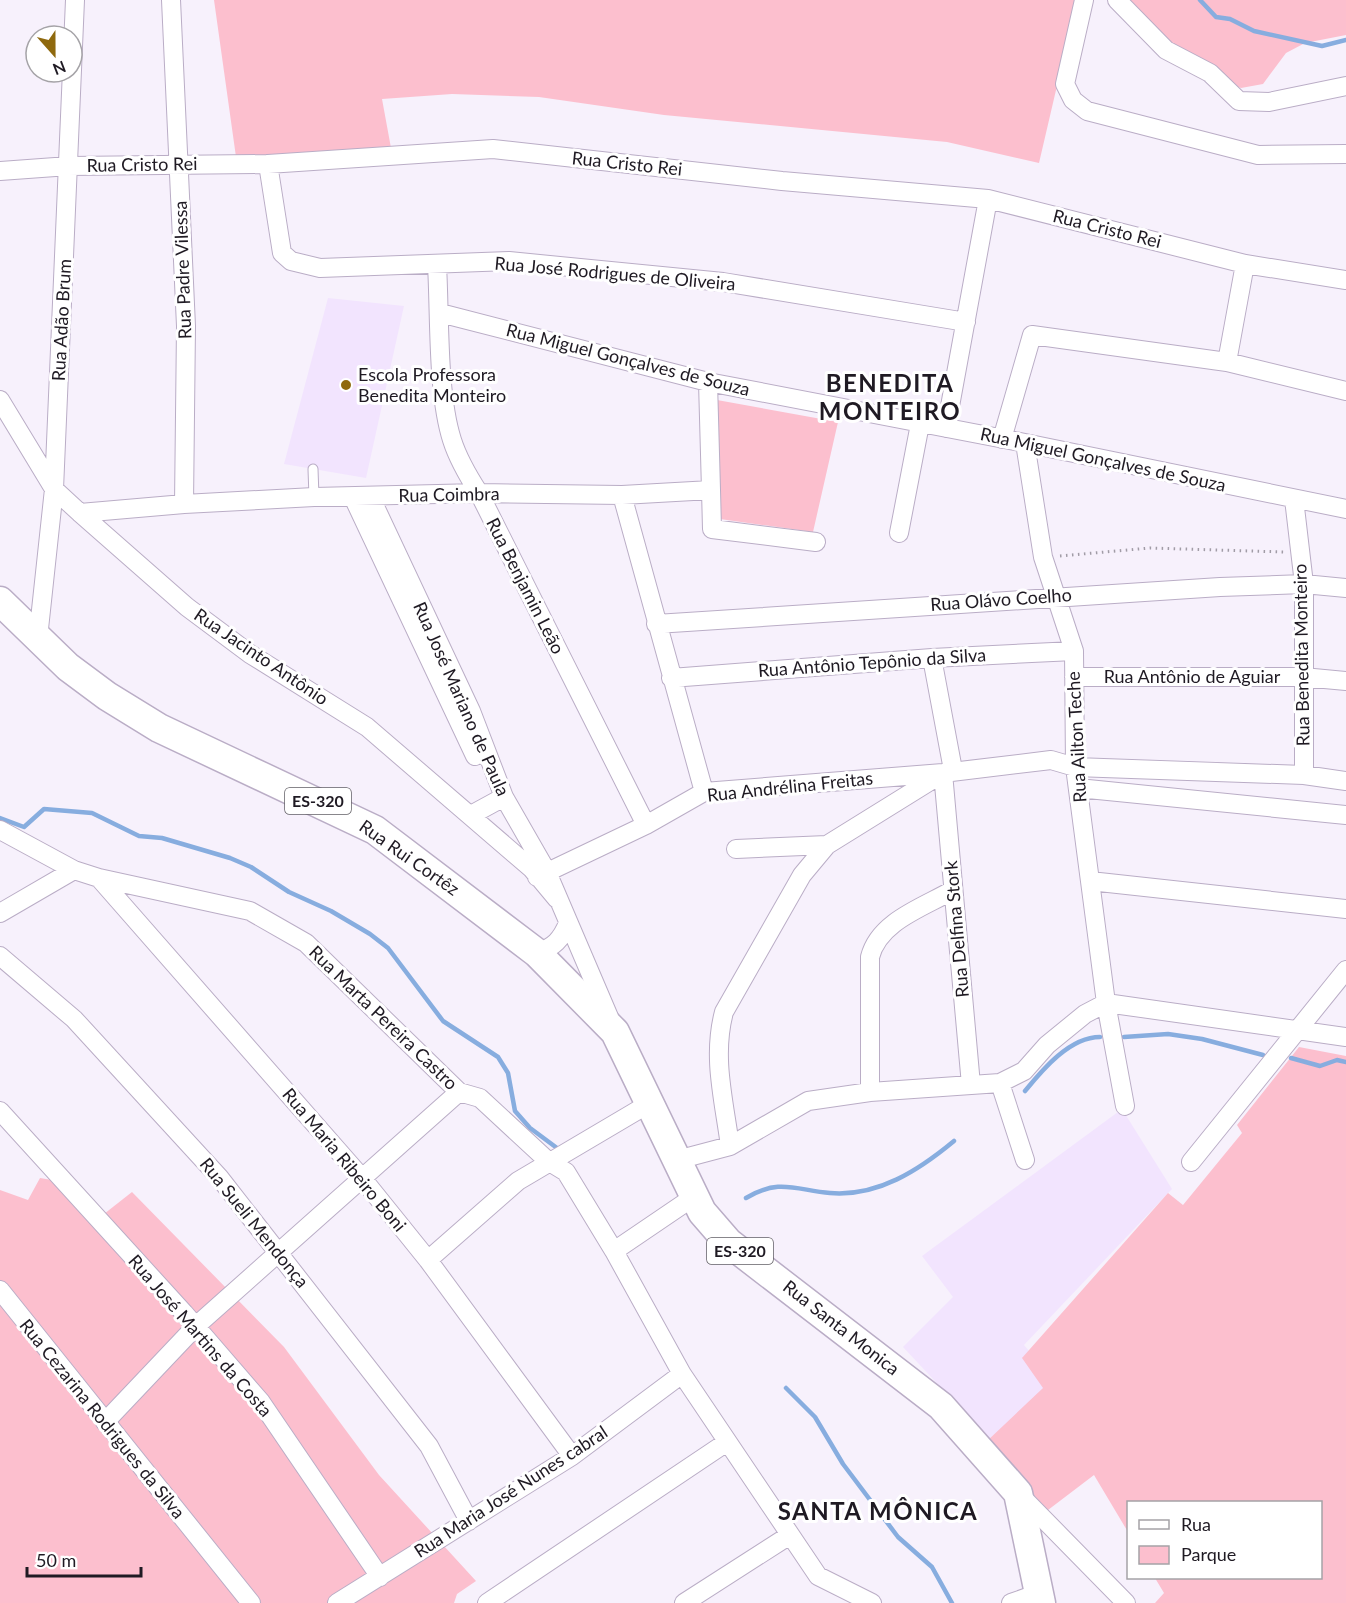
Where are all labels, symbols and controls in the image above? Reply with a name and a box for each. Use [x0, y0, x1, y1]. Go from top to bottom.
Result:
north arrow [24, 24, 84, 84]
text: N [50, 57, 69, 80]
street label: Rua Cristo Rei [571, 146, 683, 180]
street label: Rua Cristo Rei [86, 152, 198, 176]
street label: Rua Padre Vilessa [169, 200, 195, 340]
street label: Rua Cristo Rei [1051, 204, 1164, 252]
street label: Rua José Rodrigues de Oliveira [494, 252, 736, 294]
street label: Rua Adão Brum [47, 258, 75, 382]
street label: Rua Miguel Gonçalves de Souza [504, 318, 752, 400]
place label: Escola Professora Benedita Monteiro [358, 363, 506, 406]
district label: BENEDITA MONTEIRO [819, 368, 961, 425]
marker: Escola Professora Benedita Monteiro [339, 378, 353, 392]
street label: Rua Miguel Gonçalves de Souza [978, 422, 1228, 496]
street label: Rua Coimbra [398, 482, 500, 506]
street label: Rua Benjamin Leão [482, 514, 570, 657]
street label: Rua Benedita Monteiro [1288, 564, 1314, 747]
street label: Rua Olávo Coelho [930, 583, 1072, 615]
street label: Rua José Mariano de Paula [409, 598, 515, 799]
street label: Rua Jacinto Antônio [190, 603, 333, 709]
street label: Rua Antônio Tepônio da Silva [757, 643, 987, 681]
street label: Rua Antônio de Aguiar [1104, 665, 1281, 687]
street label: Rua Ailton Teche [1062, 671, 1090, 803]
street label: Rua Andrélina Freitas [706, 766, 874, 806]
road number: ES-320 [285, 788, 351, 814]
street label: Rua Rui Cortêz [355, 815, 464, 900]
street label: Rua Delfina Stork [939, 859, 973, 998]
street label: Rua Marta Pereira Castro [305, 941, 462, 1094]
street label: Rua Maria Ribeiro Boni [278, 1083, 411, 1236]
street label: Rua Sueli Mendonça [196, 1153, 314, 1292]
road number: ES-320 [707, 1238, 773, 1264]
street label: Rua José Martins da Costa [124, 1250, 277, 1421]
street label: Rua Santa Monica [779, 1275, 904, 1379]
street label: Rua Cezarina Rodrigues da Silva [15, 1314, 190, 1523]
street label: Rua Maria José Nunes cabral [410, 1420, 611, 1562]
district label: SANTA MÔNICA [778, 1496, 978, 1525]
legend [1127, 1501, 1322, 1579]
text: Rua [1181, 1513, 1211, 1535]
scale bar [27, 1540, 141, 1578]
text: Parque [1181, 1543, 1236, 1565]
text: 50 m [36, 1549, 76, 1571]

